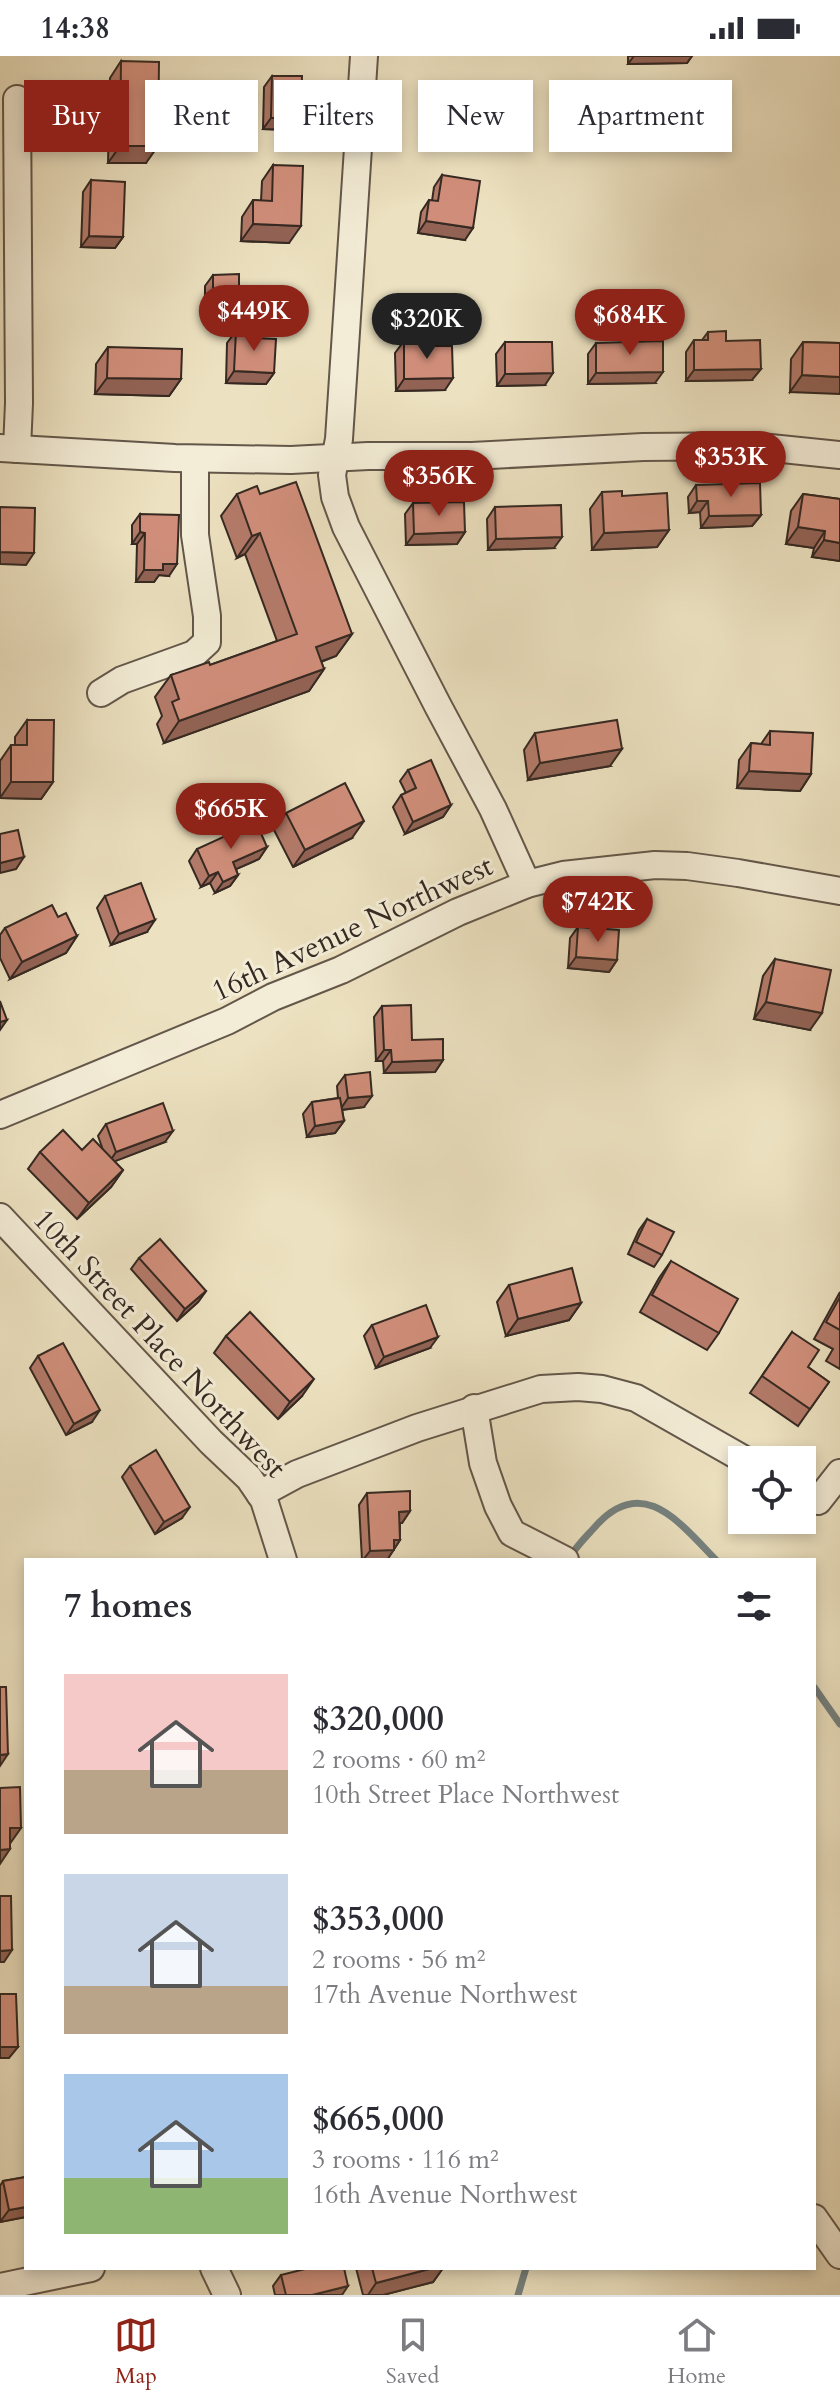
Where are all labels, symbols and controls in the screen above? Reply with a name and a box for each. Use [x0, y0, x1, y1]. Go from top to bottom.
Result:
text: 14:38 [40, 8, 110, 49]
chip: Buy [24, 80, 129, 152]
chip: Rent [145, 80, 258, 152]
chip: Filters [274, 80, 402, 152]
chip: New [418, 80, 533, 152]
chip: Apartment [549, 80, 732, 152]
pin: $449K [198, 285, 310, 353]
pin: $684K [574, 289, 686, 357]
text: $449K [217, 293, 291, 328]
pin: $320K [371, 293, 483, 361]
text: $684K [593, 297, 667, 332]
text: $320K [390, 301, 464, 336]
pin: $353K [675, 431, 787, 499]
text: $353K [694, 439, 768, 474]
pin: $356K [383, 450, 495, 518]
text: $356K [402, 458, 476, 493]
pin: $665K [175, 783, 287, 851]
text: $665K [194, 791, 268, 826]
street label: 16th Avenue Northwest [205, 845, 500, 1012]
pin: $742K [542, 876, 654, 944]
text: $742K [561, 884, 635, 919]
street label: 10th Street Place Northwest [24, 1200, 296, 1487]
map controls [728, 1446, 816, 1534]
button: locate [728, 1446, 816, 1534]
text: 7 homes [64, 1583, 192, 1629]
icon: filters [732, 1584, 776, 1628]
text: $320,000 [312, 1696, 444, 1742]
icon: home [128, 1706, 224, 1802]
text: 2 rooms · 60 m² [312, 1742, 485, 1777]
text: 10th Street Place Northwest [312, 1777, 619, 1812]
text: $353,000 [312, 1896, 444, 1942]
icon: home [128, 1906, 224, 2002]
text: 2 rooms · 56 m² [312, 1942, 485, 1977]
text: 17th Avenue Northwest [312, 1977, 577, 2012]
text: $665,000 [312, 2096, 444, 2142]
icon: home [128, 2106, 224, 2202]
text: 3 rooms · 116 m² [312, 2142, 499, 2177]
text: 16th Avenue Northwest [312, 2177, 577, 2212]
tab: Map [114, 2313, 158, 2391]
tab: Saved [386, 2313, 439, 2391]
tab: Home [667, 2313, 726, 2391]

